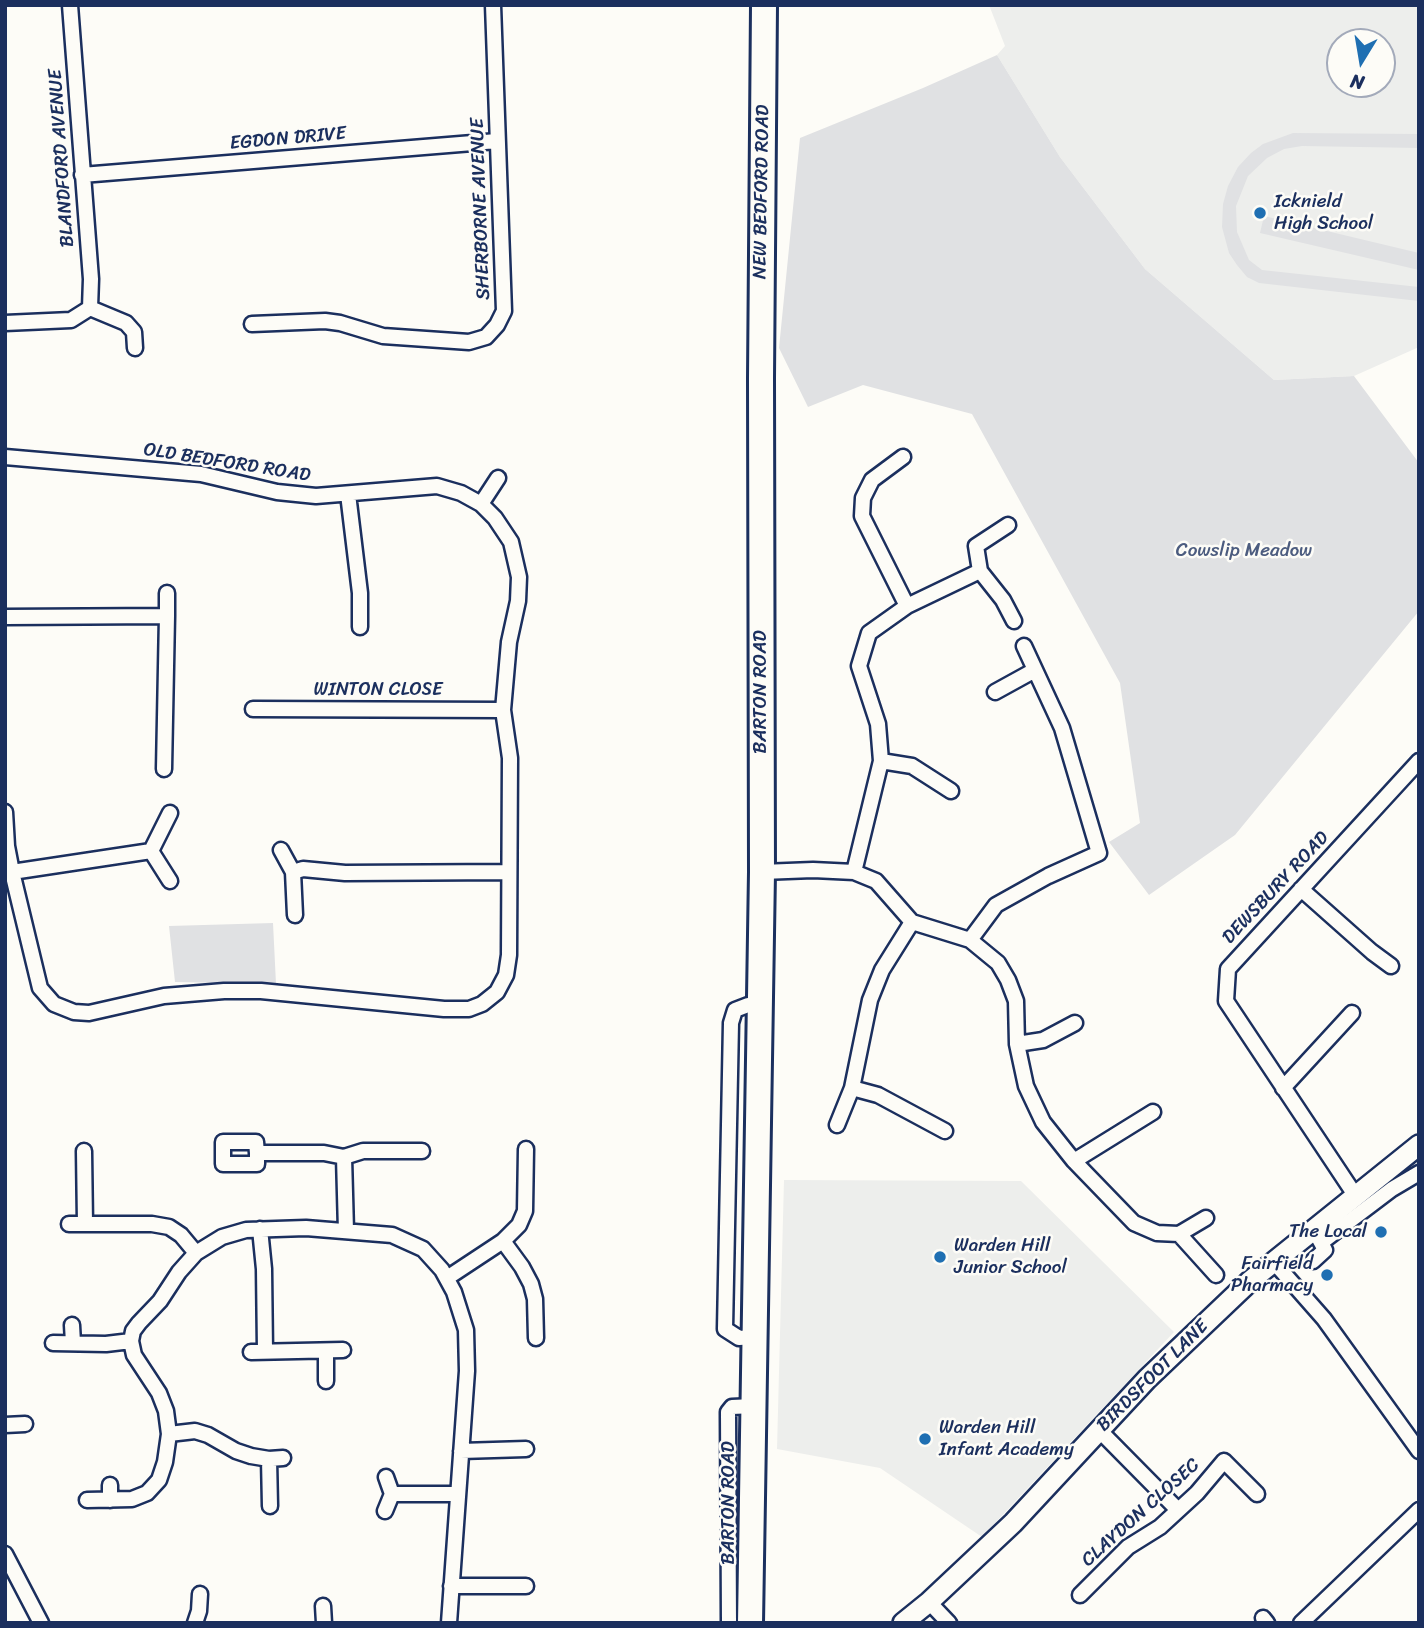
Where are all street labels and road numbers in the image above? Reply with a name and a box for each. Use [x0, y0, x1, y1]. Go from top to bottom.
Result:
street label: BLANDFORD AVENUE [44, 68, 80, 248]
street label: NEW BEDFORD ROAD [749, 105, 775, 279]
street label: SHERBORNE AVENUE [466, 118, 496, 300]
street label: EGDON DRIVE [229, 123, 347, 155]
street label: OLD BEDFORD ROAD [142, 439, 312, 487]
street label: BARTON ROAD [750, 630, 772, 754]
street label: WINTON CLOSE [313, 679, 443, 701]
street label: DEWSBURY ROAD [1218, 827, 1334, 949]
street label: BIRDSFOOT LANE [1092, 1315, 1214, 1437]
street label: BARTON ROAD [718, 1441, 740, 1565]
street label: CLAYDON CLOSEC [1077, 1454, 1205, 1572]

